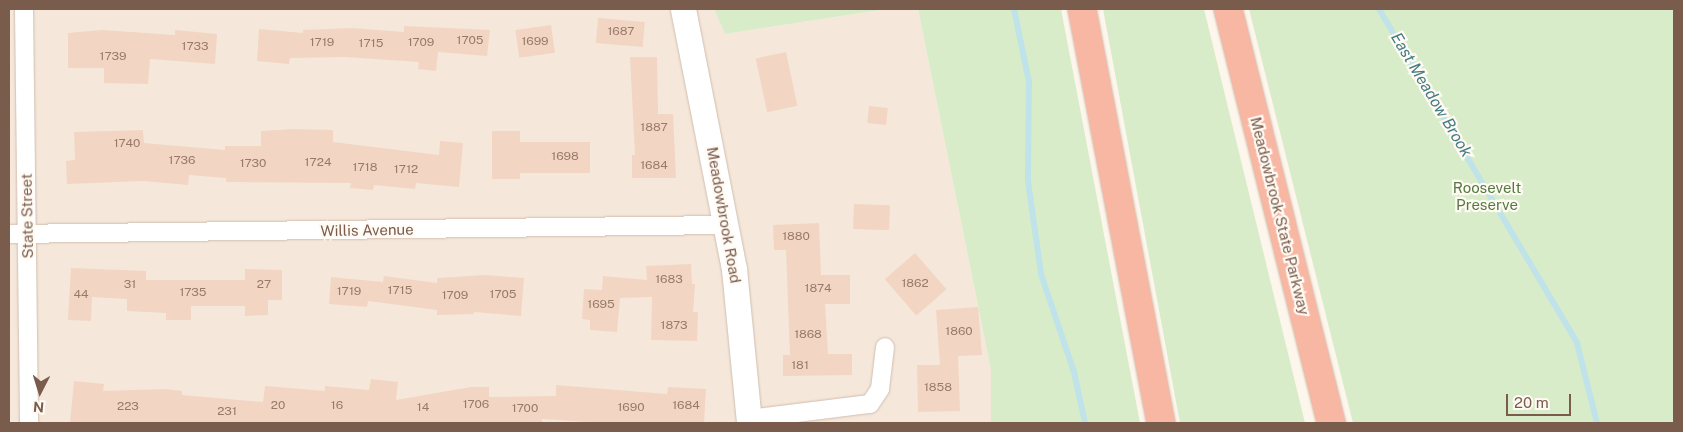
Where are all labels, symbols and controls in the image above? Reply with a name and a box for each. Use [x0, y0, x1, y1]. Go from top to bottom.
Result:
house number: 1687 [607, 25, 635, 39]
water label: East Meadow Brook [1386, 29, 1476, 161]
house number: 1705 [457, 34, 483, 48]
house number: 1699 [521, 35, 549, 49]
house number: 1719 [310, 36, 334, 50]
house number: 1709 [408, 36, 434, 50]
house number: 1715 [359, 37, 383, 51]
house number: 1733 [182, 40, 208, 54]
house number: 1739 [100, 50, 126, 64]
street label: Meadowbrook State Parkway [1247, 115, 1313, 317]
house number: 1887 [640, 121, 668, 135]
house number: 1740 [114, 137, 140, 151]
street label: Meadowbrook Road [703, 145, 745, 285]
house number: 1698 [551, 150, 579, 164]
house number: 1736 [169, 154, 195, 168]
house number: 1724 [305, 156, 331, 170]
house number: 1730 [240, 157, 266, 171]
house number: 1684 [640, 159, 668, 173]
house number: 1718 [353, 161, 377, 175]
house number: 1712 [394, 163, 418, 177]
street label: State Street [17, 173, 37, 259]
park label: Roosevelt Preserve [1453, 178, 1521, 213]
street label: Willis Avenue [320, 220, 414, 240]
house number: 1880 [782, 230, 810, 244]
house number: 1683 [655, 273, 683, 287]
house number: 1862 [901, 277, 929, 291]
house number: 31 [124, 278, 136, 292]
house number: 27 [257, 278, 271, 292]
house number: 1874 [805, 282, 831, 296]
house number: 1715 [388, 284, 412, 298]
house number: 1719 [337, 285, 361, 299]
house number: 1735 [179, 286, 207, 300]
house number: 44 [73, 288, 89, 302]
house number: 1705 [490, 288, 516, 302]
house number: 1709 [442, 289, 468, 303]
house number: 1695 [587, 298, 615, 312]
house number: 1873 [661, 319, 687, 333]
house number: 1860 [945, 325, 973, 339]
house number: 1868 [794, 328, 822, 342]
house number: 181 [791, 359, 809, 373]
north arrow [15, 367, 65, 417]
house number: 1858 [924, 381, 952, 395]
scale bar [1508, 384, 1573, 416]
text: 20 m [1514, 394, 1549, 411]
text: N [33, 398, 45, 415]
house number: 1706 [463, 398, 489, 412]
house number: 20 [271, 399, 285, 413]
house number: 16 [331, 399, 343, 413]
house number: 1684 [672, 399, 700, 413]
house number: 223 [117, 400, 139, 414]
house number: 14 [417, 401, 429, 415]
house number: 1690 [617, 401, 645, 415]
house number: 1700 [512, 402, 538, 416]
house number: 231 [217, 405, 237, 419]

